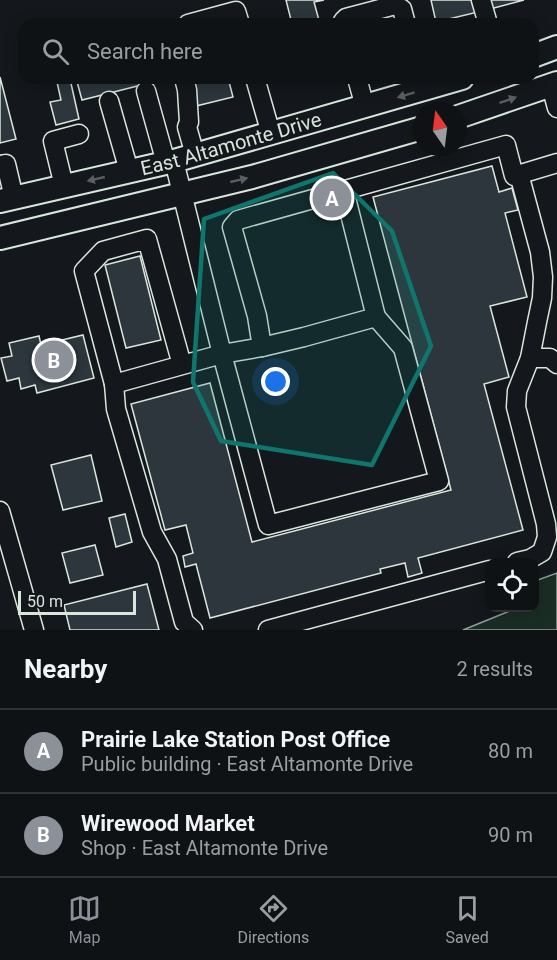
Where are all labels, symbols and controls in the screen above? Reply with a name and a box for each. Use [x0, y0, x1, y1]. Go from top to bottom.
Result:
search box [18, 18, 539, 84]
icon: search [39, 35, 72, 68]
text: Search here [87, 39, 203, 64]
one-way arrow [397, 91, 415, 100]
one-way arrow [499, 95, 517, 105]
north arrow [413, 102, 467, 156]
street label: East Altamonte Drive [138, 107, 324, 180]
one-way arrow [87, 174, 106, 184]
one-way arrow [230, 175, 248, 185]
pin: A [312, 176, 352, 220]
pin: B [34, 338, 74, 382]
your location [261, 367, 290, 396]
map controls [485, 558, 539, 612]
button: locate [485, 558, 539, 612]
scale bar [18, 588, 136, 616]
text: 50 m [27, 592, 63, 611]
text: Nearby [24, 654, 107, 684]
text: 2 results [457, 657, 533, 681]
text: Prairie Lake Station Post Office [81, 727, 390, 752]
text: A [37, 739, 50, 763]
text: 80 m [488, 739, 533, 763]
text: Public building · East Altamonte Drive [81, 752, 413, 776]
text: Wirewood Market [81, 811, 255, 836]
text: B [37, 823, 50, 847]
text: 90 m [488, 823, 533, 847]
text: Shop · East Altamonte Drive [81, 836, 328, 860]
tab: Map [68, 892, 101, 947]
tab: Directions [237, 892, 309, 947]
tab: Saved [446, 892, 489, 947]

